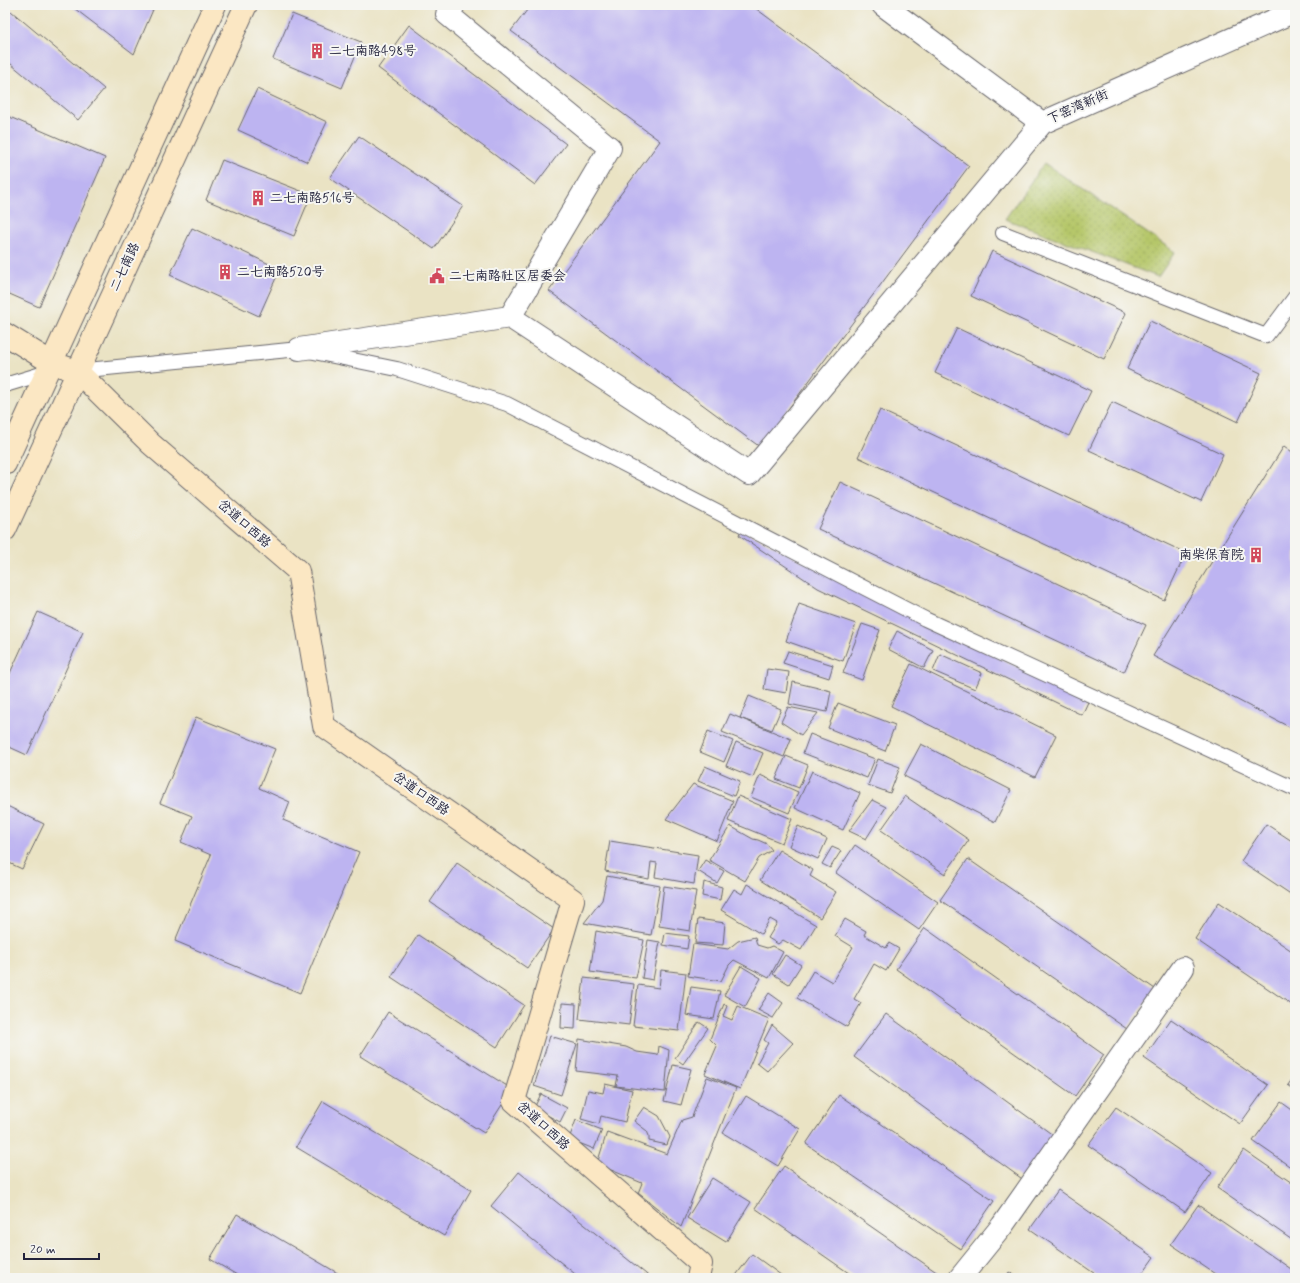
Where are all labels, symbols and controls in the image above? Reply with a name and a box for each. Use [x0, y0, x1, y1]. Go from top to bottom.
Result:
building icon: 二七南路498号 [308, 42, 326, 60]
place label: 二七南路498号 [329, 43, 416, 60]
street label: 下窑湾新街 [1045, 86, 1111, 128]
building icon: 二七南路516号 [249, 189, 267, 207]
place label: 二七南路516号 [270, 190, 355, 207]
street label: 二七南路 [106, 240, 144, 294]
building icon: 二七南路520号 [216, 263, 234, 281]
place label: 二七南路520号 [237, 264, 324, 281]
public building icon: 二七南路社区居委会 [428, 267, 446, 285]
place label: 二七南路社区居委会 [449, 268, 566, 285]
street label: 岔道口西路 [214, 496, 274, 552]
building icon: 南柴保育院 [1247, 546, 1265, 564]
place label: 南柴保育院 [1179, 547, 1244, 564]
street label: 岔道口西路 [389, 768, 453, 820]
street label: 岔道口西路 [513, 1098, 573, 1154]
scale bar [24, 1235, 99, 1261]
text: 20 m [30, 1242, 56, 1258]

